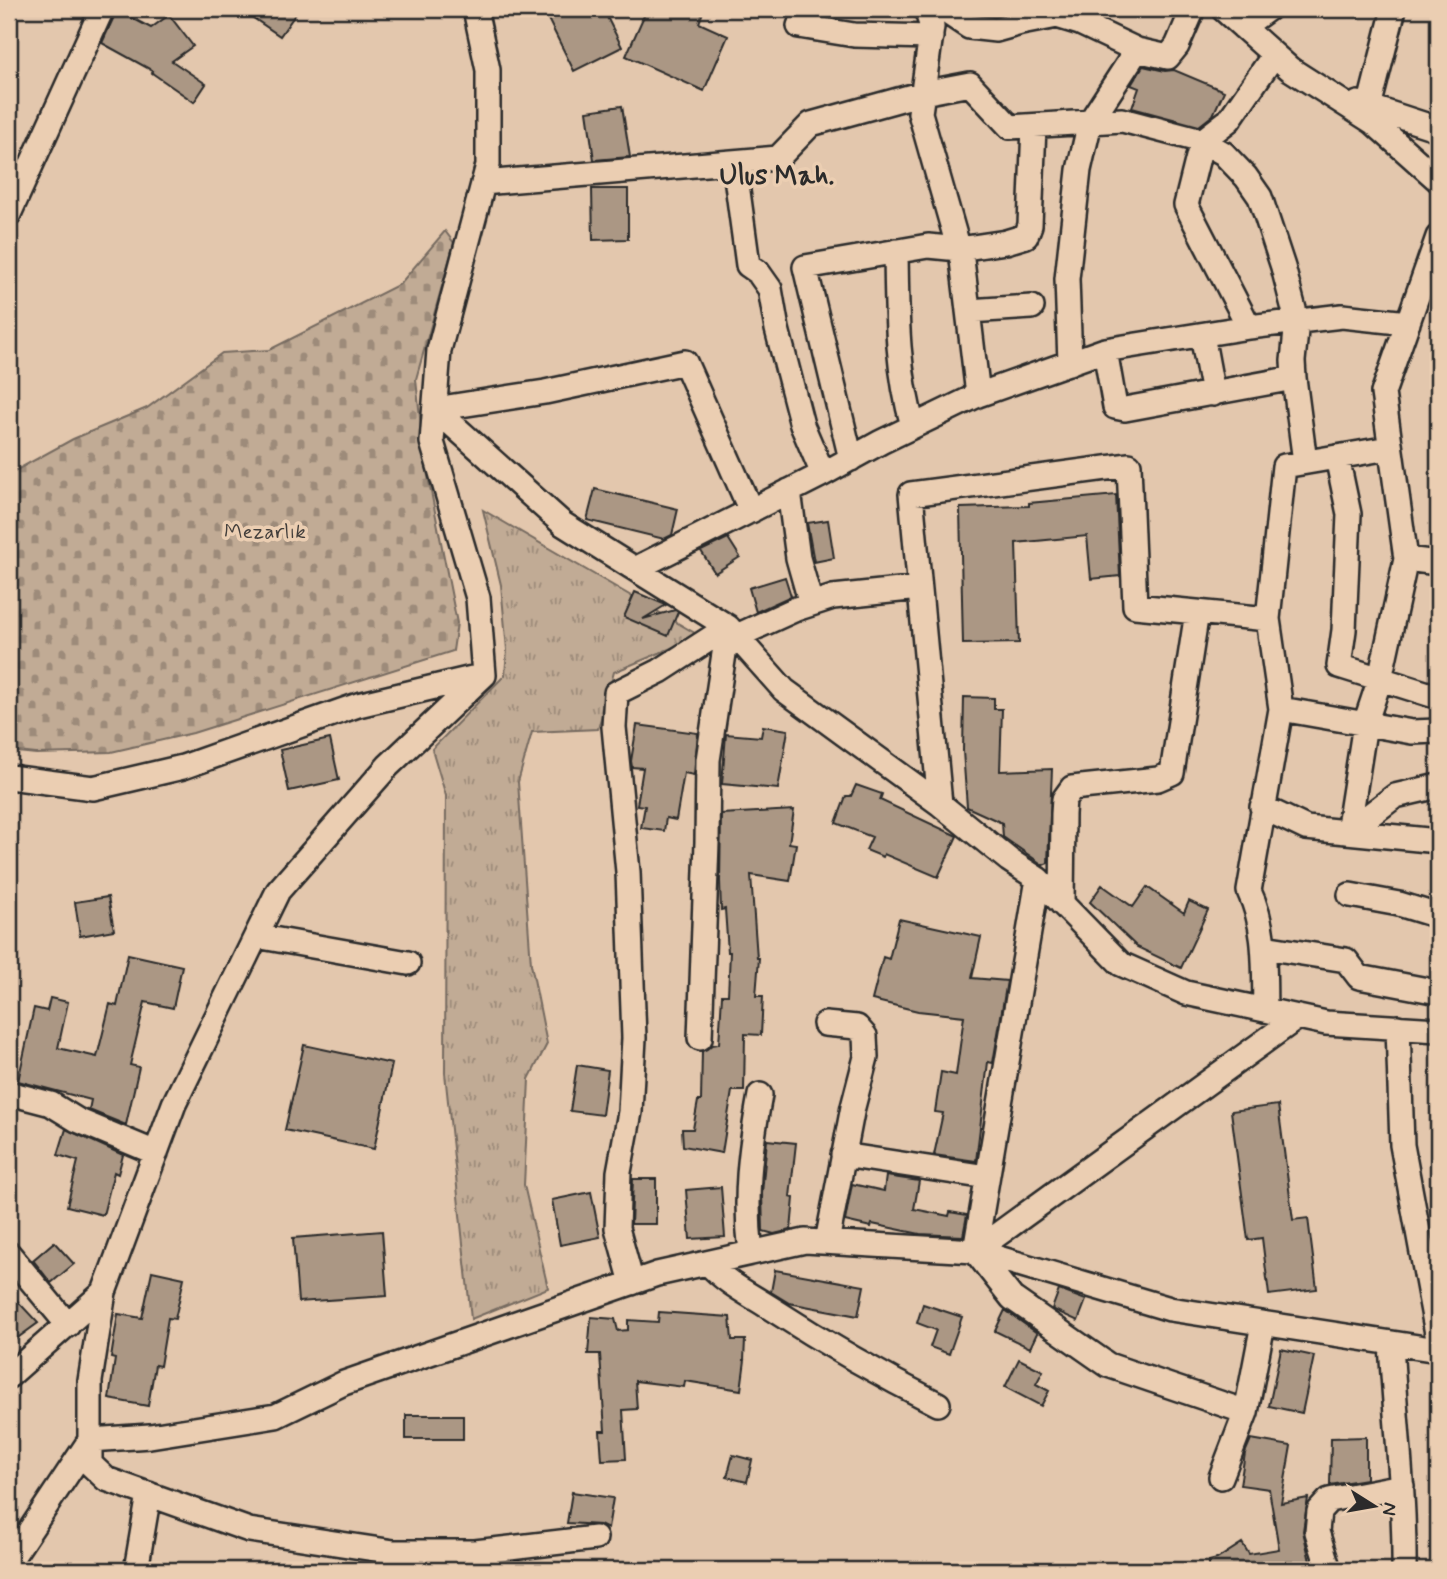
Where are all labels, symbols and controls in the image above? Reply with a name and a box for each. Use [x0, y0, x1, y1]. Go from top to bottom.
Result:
district label: Ulus Mah. [720, 158, 835, 195]
park label: Mezarlık [224, 518, 306, 546]
north arrow [1338, 1470, 1408, 1540]
text: N [1376, 1500, 1403, 1518]

